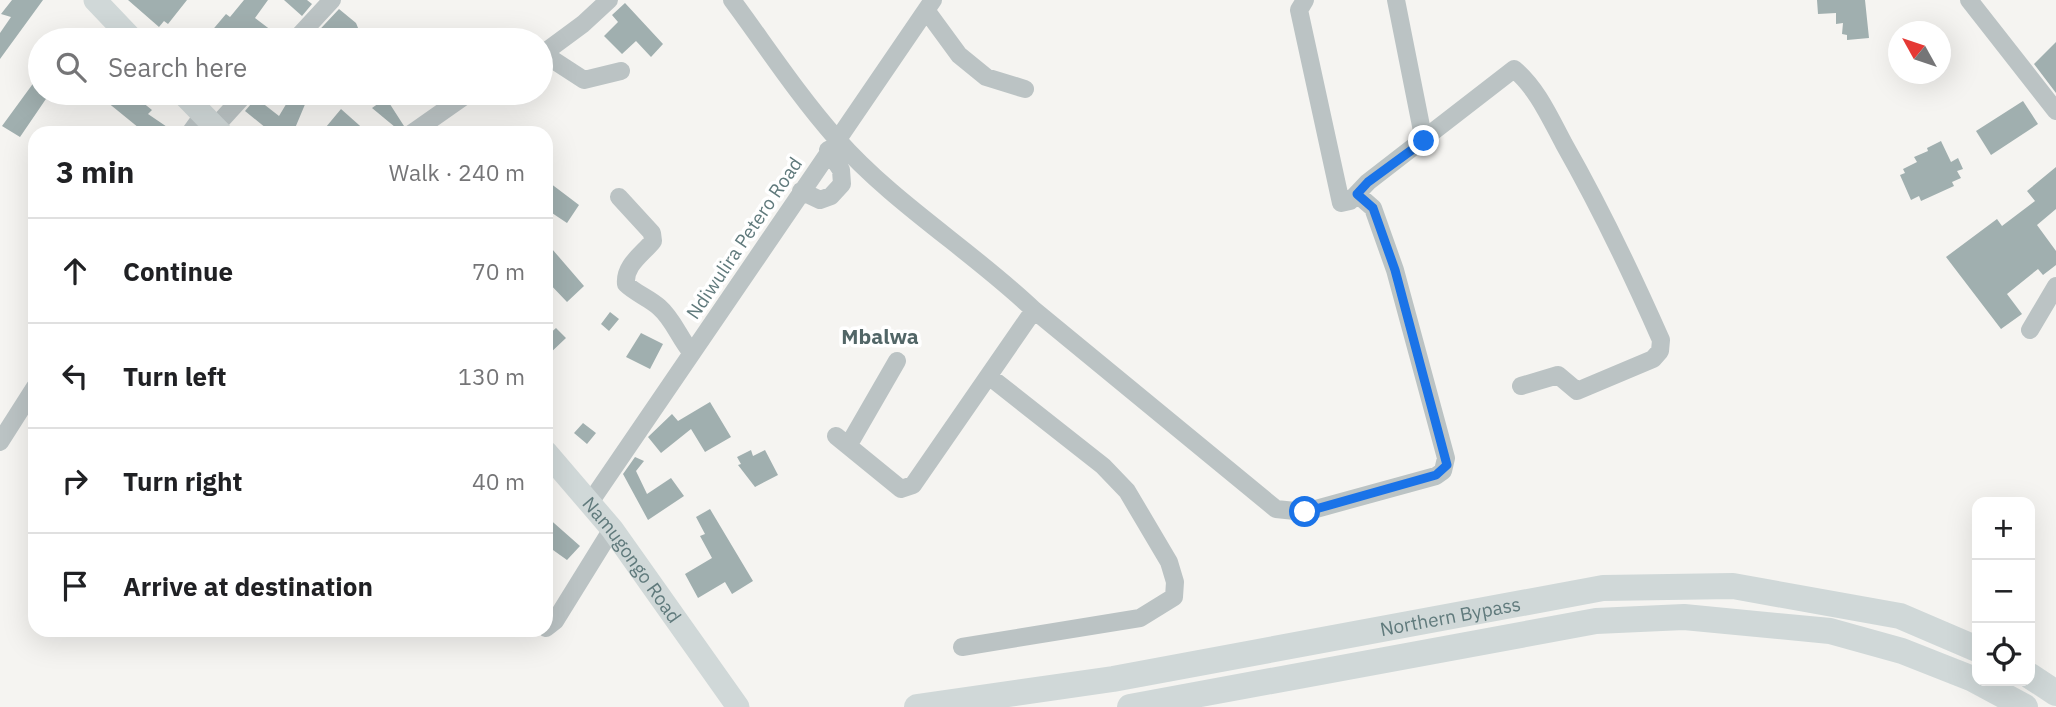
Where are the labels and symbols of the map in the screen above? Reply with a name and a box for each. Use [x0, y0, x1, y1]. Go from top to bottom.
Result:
north arrow [1888, 21, 1951, 84]
route end [1408, 125, 1439, 156]
street label: Ndiwulira Petero Road [681, 152, 807, 324]
district label: Mbalwa [841, 322, 919, 350]
street label: Namugongo Road [578, 492, 687, 627]
route start [1289, 496, 1320, 527]
street label: Northern Bypass [1378, 592, 1523, 641]

